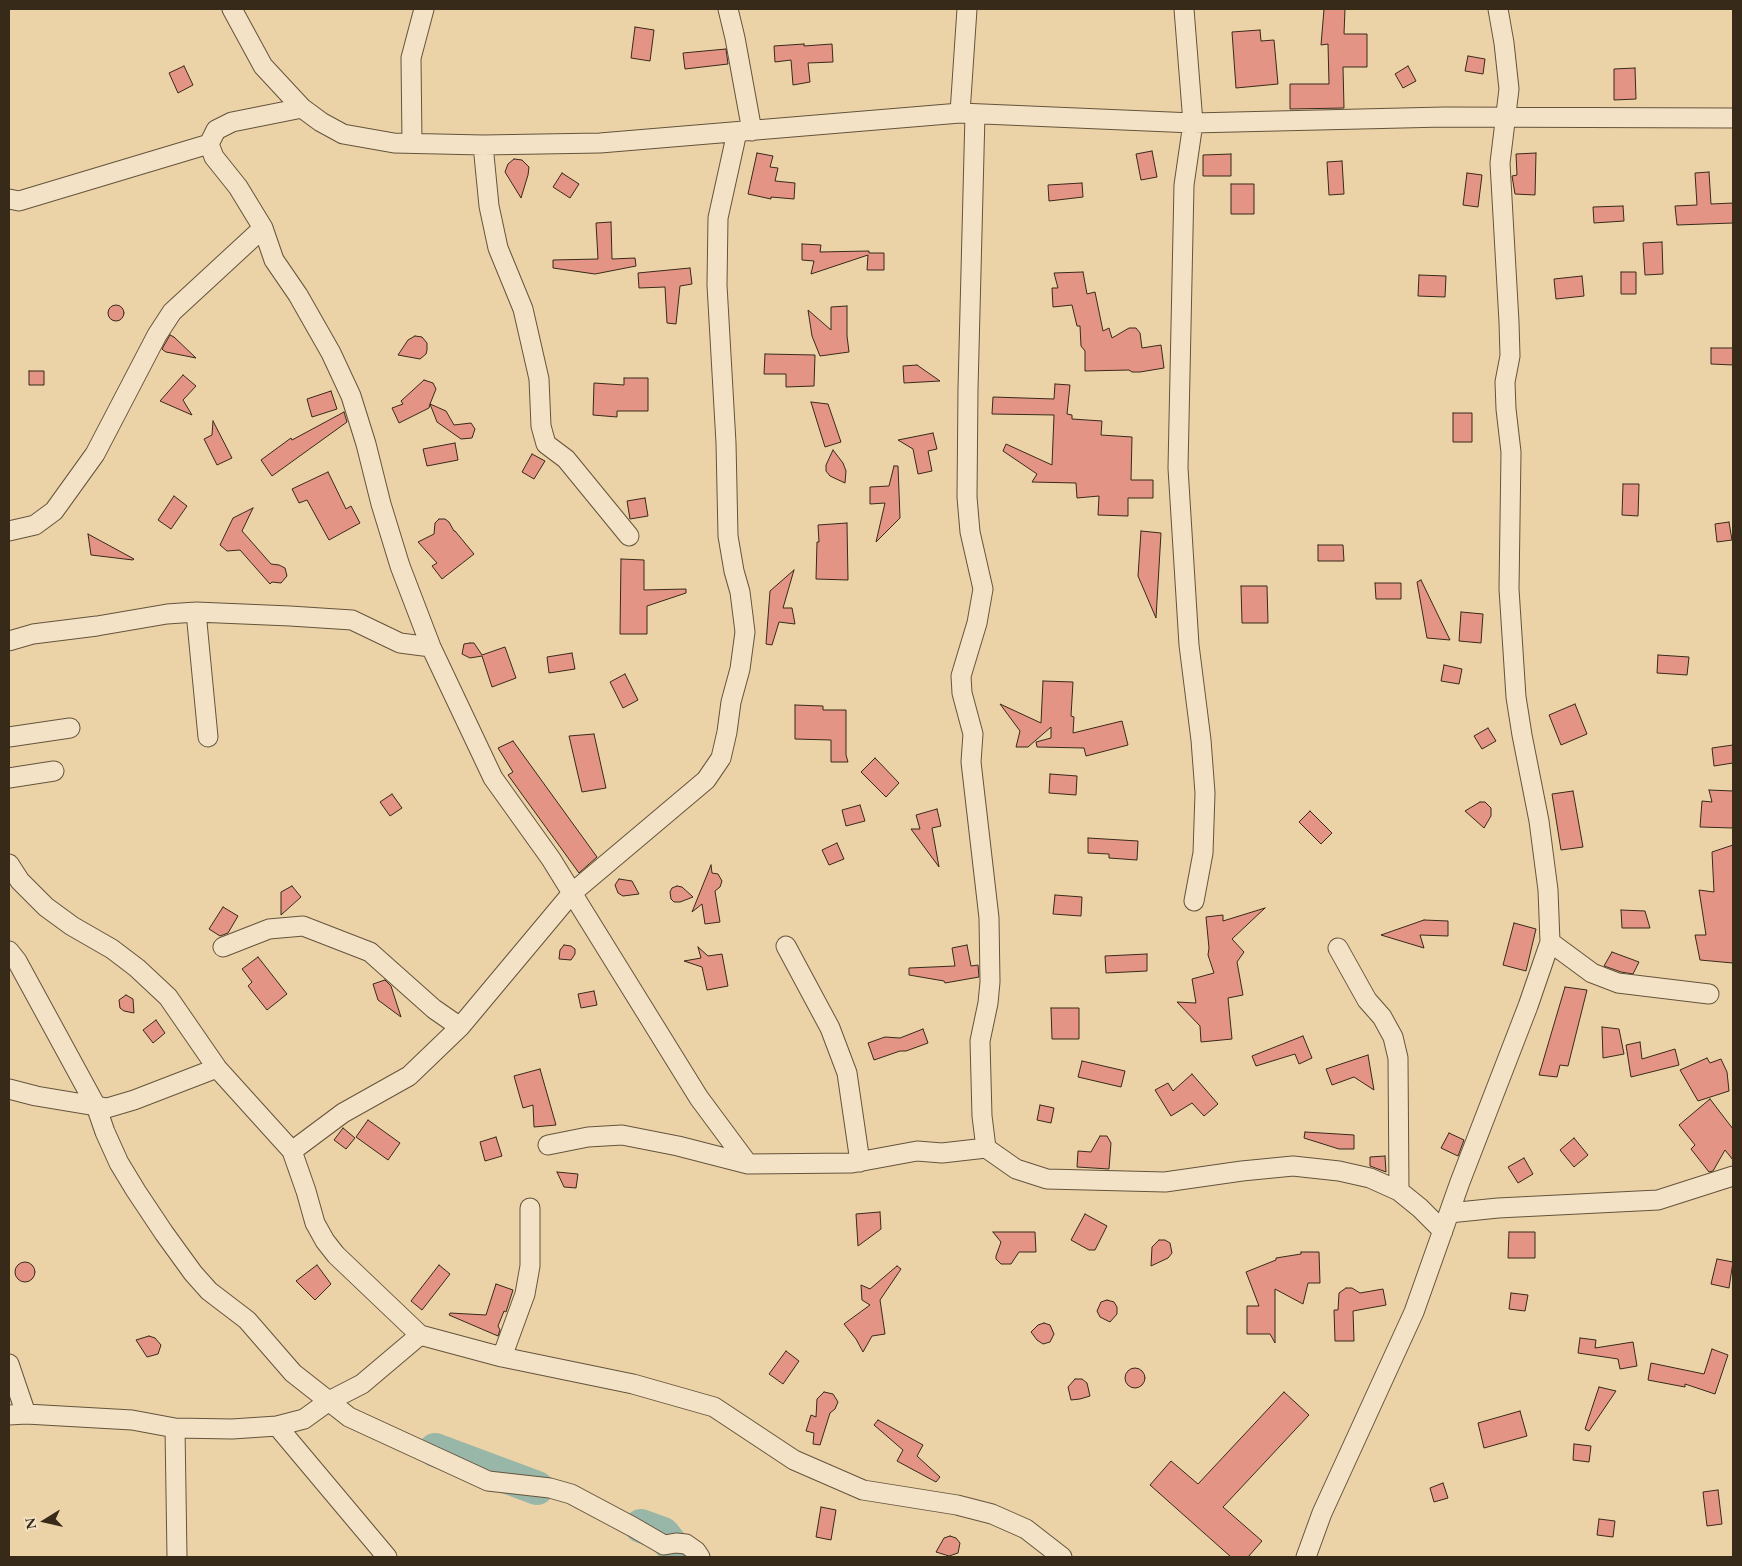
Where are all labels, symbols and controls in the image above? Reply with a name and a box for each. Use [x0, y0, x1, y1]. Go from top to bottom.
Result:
north arrow [20, 1496, 70, 1546]
text: N [20, 1516, 40, 1531]

